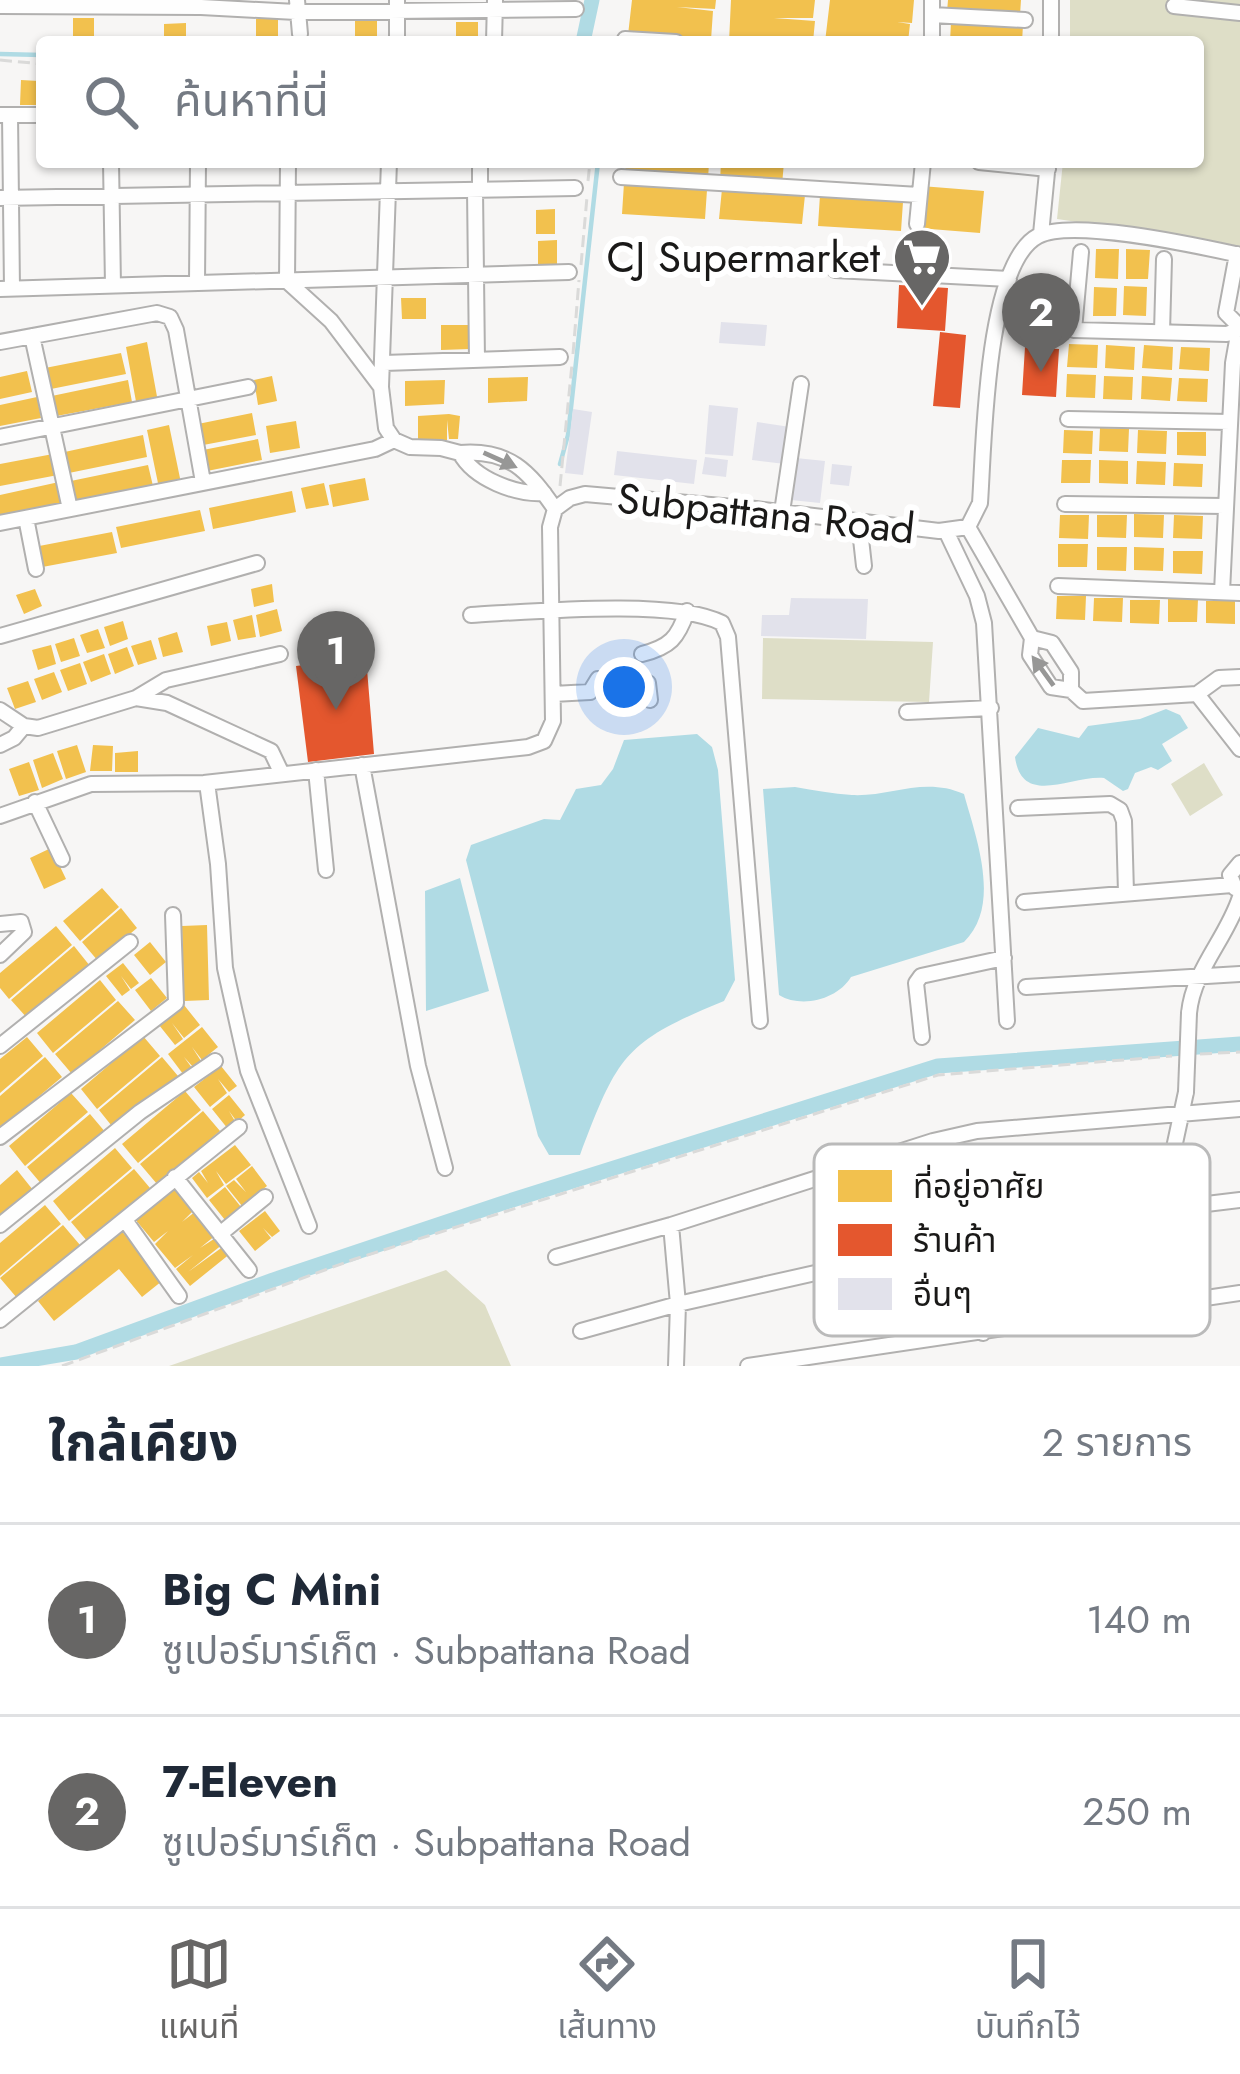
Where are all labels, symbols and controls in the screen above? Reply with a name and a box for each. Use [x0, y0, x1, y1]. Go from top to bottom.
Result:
search box [36, 36, 1204, 168]
text: ค้นหาที่นี่ [174, 68, 329, 133]
icon: search [78, 69, 144, 135]
supermarket icon: CJ Supermarket [891, 226, 953, 308]
place label: CJ Supermarket [607, 227, 880, 288]
pin: 2 [1002, 273, 1080, 372]
one-way arrow [483, 450, 518, 470]
street label: Subpattana Road [614, 468, 918, 559]
pin: 1 [297, 611, 375, 710]
one-way arrow [1032, 656, 1056, 687]
your location [594, 657, 654, 717]
legend [814, 1144, 1210, 1336]
text: ที่อยู่อาศัย [913, 1163, 1044, 1210]
text: ร้านค้า [913, 1217, 996, 1264]
text: อื่นๆ [913, 1271, 972, 1318]
text: ใกล้เคียง [48, 1405, 238, 1479]
text: 2 รายการ [1042, 1414, 1192, 1471]
text: Big C Mini [162, 1557, 381, 1622]
text: 1 [77, 1591, 97, 1648]
text: 140 m [1086, 1591, 1192, 1648]
text: ซูเปอร์มาร์เก็ต · Subpattana Road [162, 1622, 691, 1679]
text: 7-Eleven [162, 1749, 338, 1814]
text: 2 [74, 1783, 100, 1840]
text: 250 m [1082, 1783, 1192, 1840]
text: ซูเปอร์มาร์เก็ต · Subpattana Road [162, 1814, 691, 1871]
tab: แผนที่ [159, 1931, 239, 2053]
tab: เส้นทาง [557, 1931, 657, 2053]
tab: บันทึกไว้ [975, 1931, 1081, 2053]

